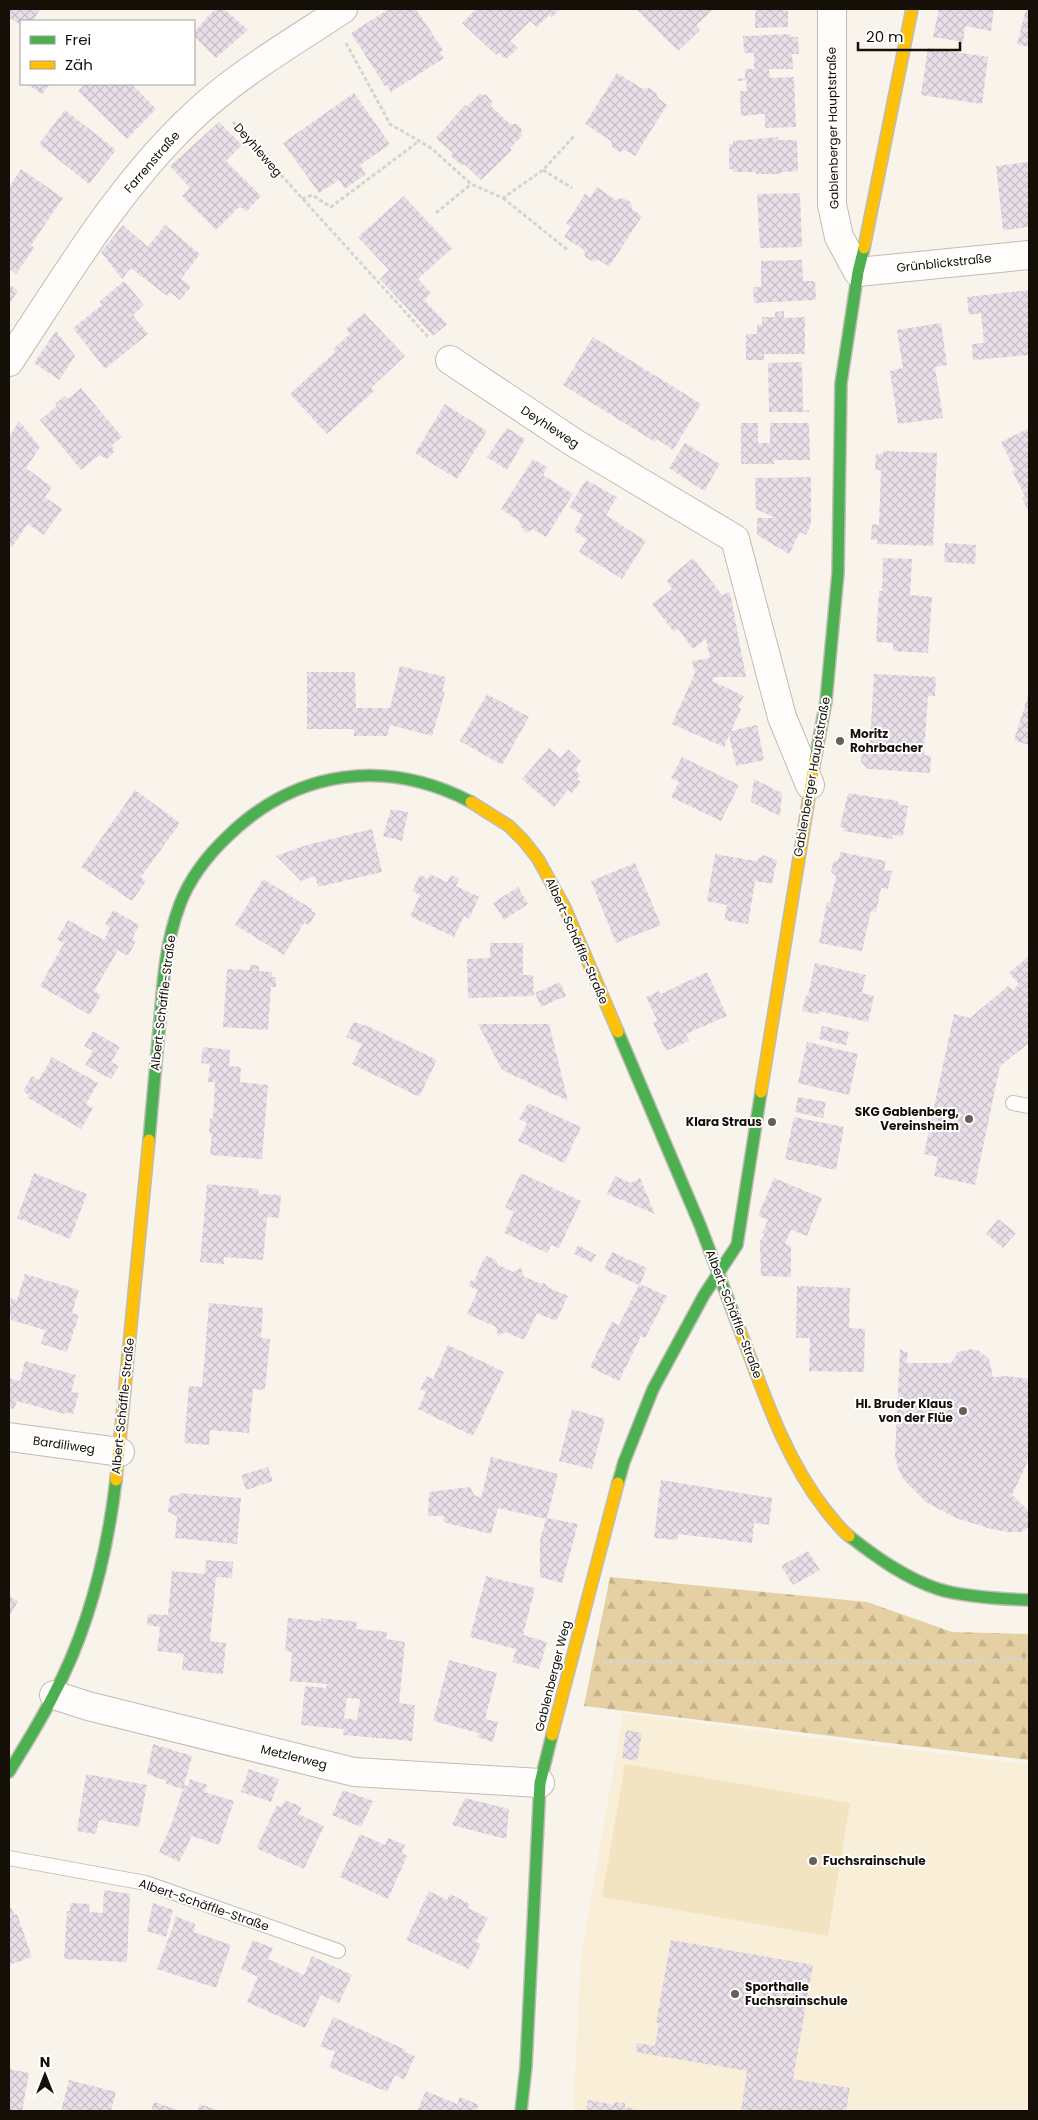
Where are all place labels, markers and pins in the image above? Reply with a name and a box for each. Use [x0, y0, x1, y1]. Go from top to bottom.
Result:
place label: Moritz Rohrbacher [850, 725, 923, 756]
marker: Moritz Rohrbacher [834, 735, 846, 747]
place label: SKG Gablenberg, Vereinsheim [855, 1103, 959, 1134]
place label: Klara Straus [686, 1113, 762, 1130]
marker: SKG Gablenberg, Vereinsheim [963, 1113, 975, 1125]
marker: Klara Straus [766, 1116, 778, 1128]
place label: Hl. Bruder Klaus von der Flüe [856, 1395, 954, 1426]
marker: Hl. Bruder Klaus von der Flüe [957, 1405, 969, 1417]
place label: Fuchsrainschule [823, 1852, 926, 1869]
marker: Fuchsrainschule [807, 1855, 819, 1867]
place label: Sporthalle Fuchsrainschule [745, 1978, 848, 2009]
marker: Sporthalle Fuchsrainschule [729, 1988, 741, 2000]

